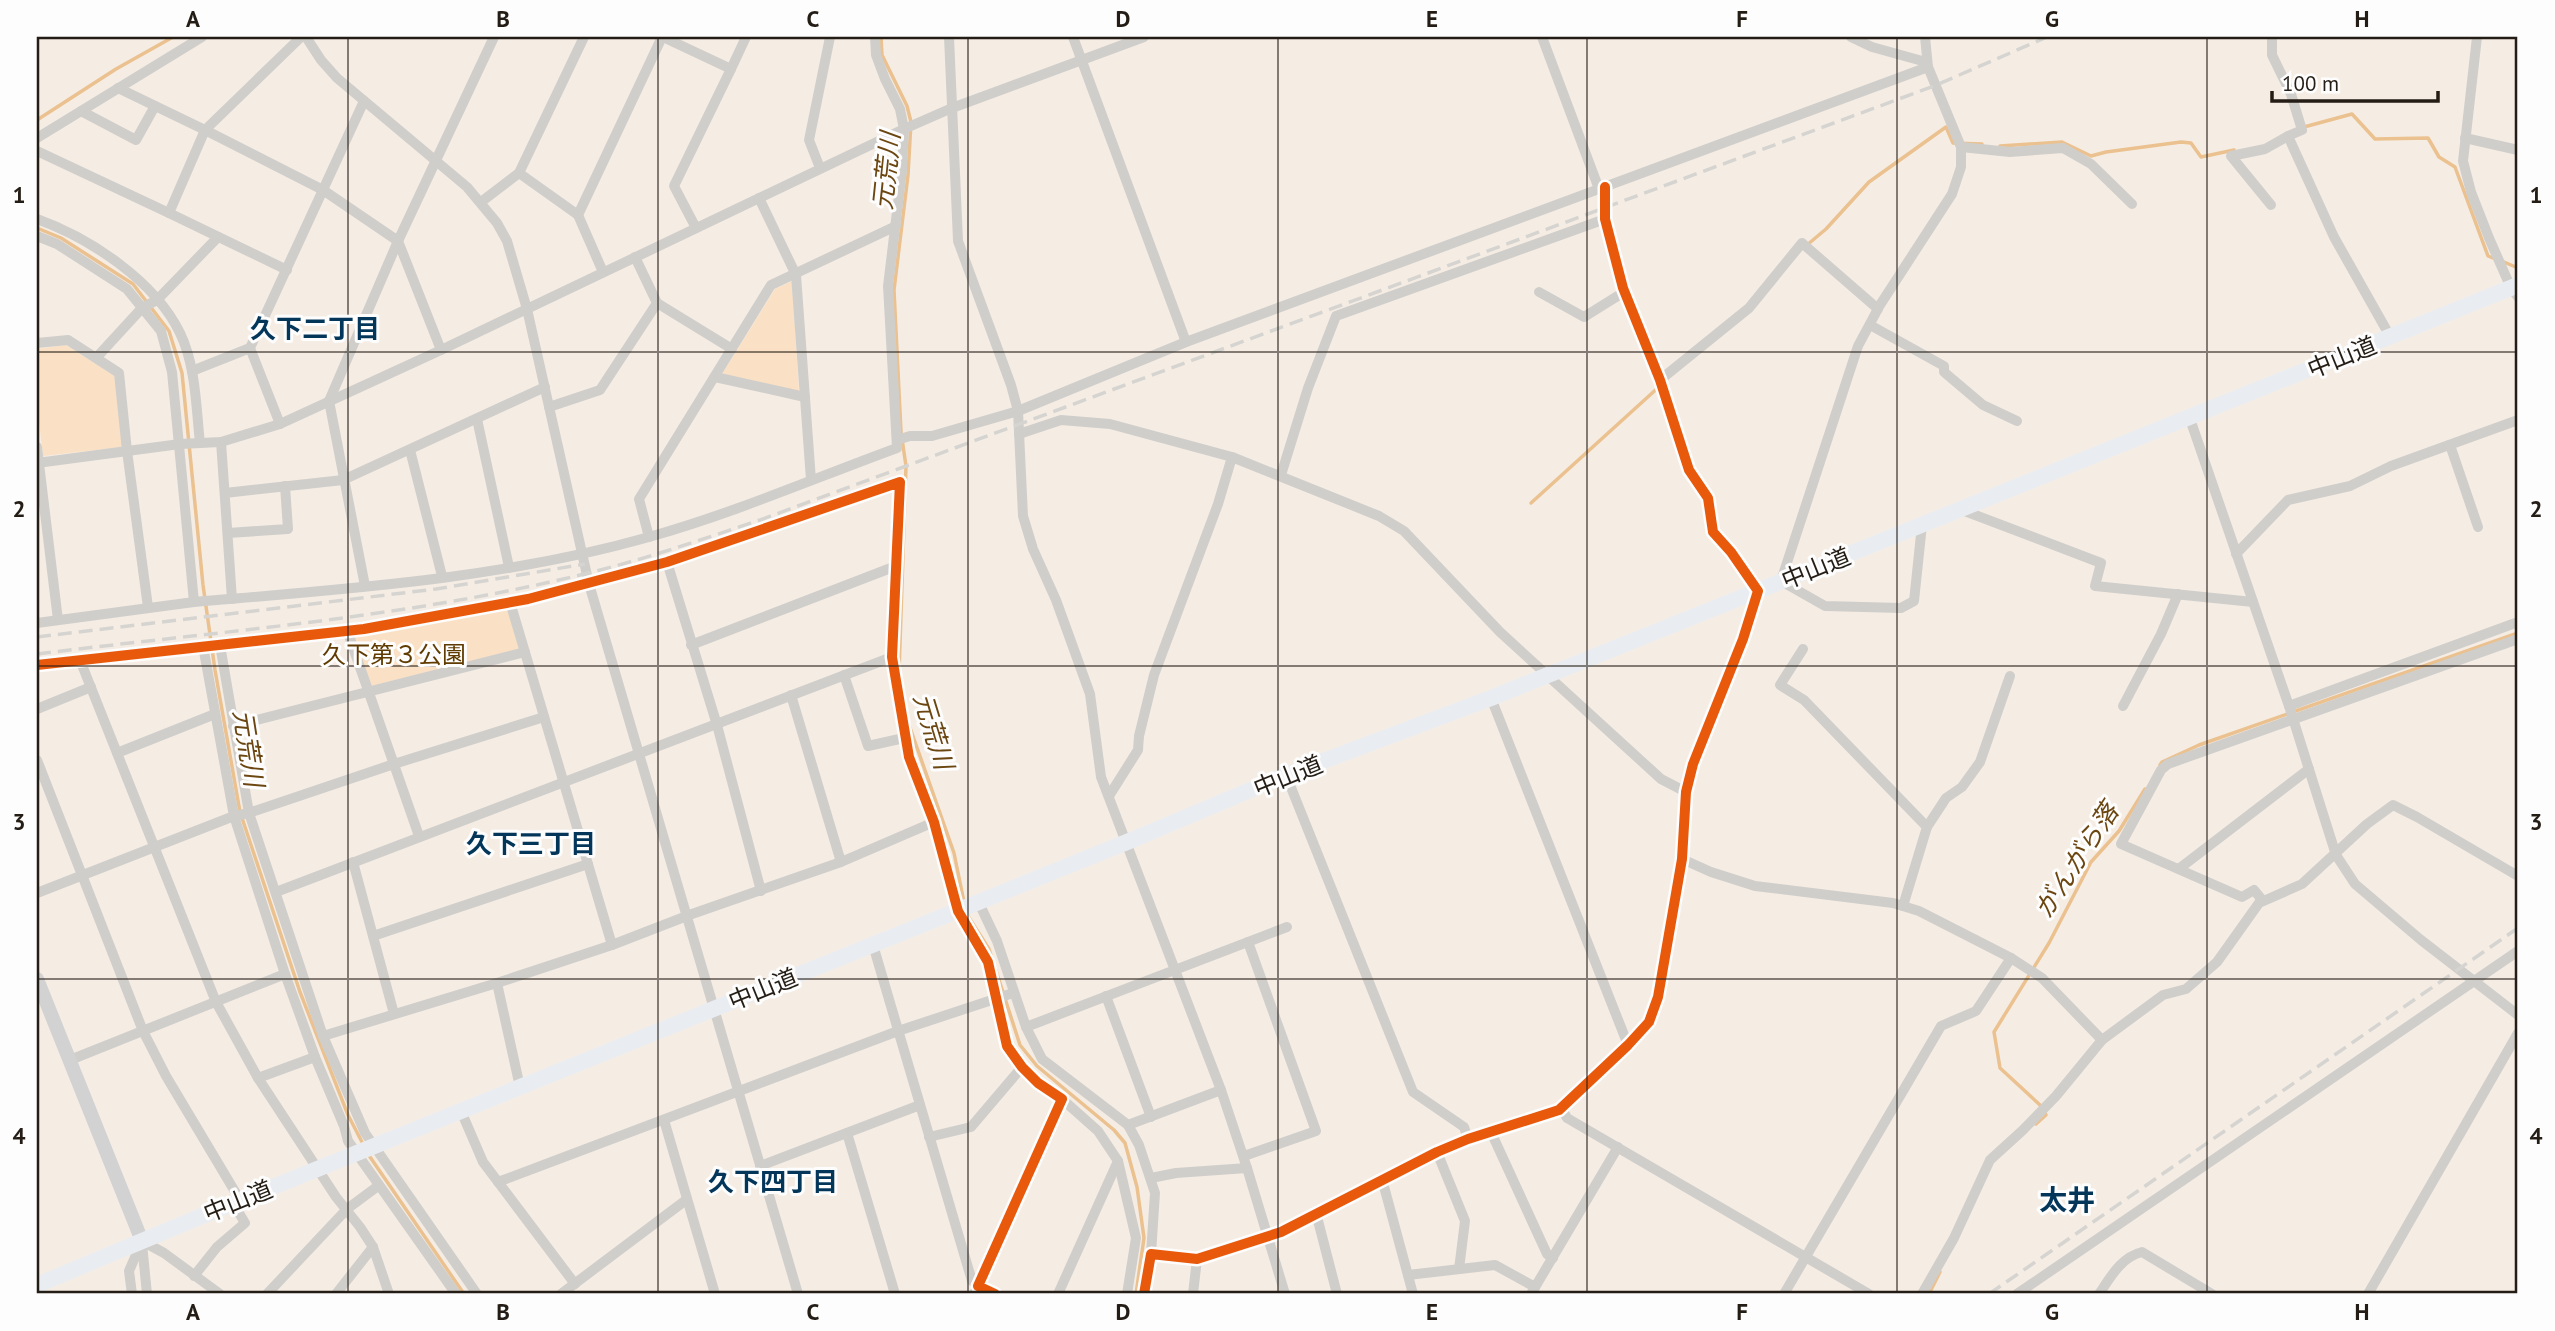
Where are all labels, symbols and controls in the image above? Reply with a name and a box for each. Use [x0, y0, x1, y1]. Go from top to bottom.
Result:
text: A [186, 4, 200, 33]
text: B [496, 4, 510, 33]
text: C [807, 4, 820, 33]
text: D [1116, 4, 1130, 33]
text: E [1426, 4, 1438, 33]
text: F [1736, 4, 1748, 33]
text: G [2045, 4, 2059, 33]
text: H [2355, 4, 2369, 33]
scale bar [2272, 60, 2438, 104]
text: 100 m [2282, 70, 2339, 97]
water label: 元荒川 [866, 128, 907, 212]
text: 1 [12, 180, 26, 209]
text: 1 [2529, 180, 2543, 209]
district label: 久下二丁目 [250, 312, 380, 345]
street label: 中山道 [2303, 329, 2381, 385]
text: 2 [12, 494, 26, 523]
text: 2 [2529, 494, 2543, 523]
street label: 中山道 [1777, 540, 1855, 596]
park label: 久下第３公園 [322, 639, 466, 670]
water label: 元荒川 [907, 689, 962, 776]
water label: 元荒川 [227, 707, 272, 792]
street label: 中山道 [1249, 748, 1327, 804]
water label: がんがら落 [2027, 793, 2127, 924]
text: 3 [12, 807, 26, 836]
text: 3 [2529, 807, 2543, 836]
district label: 久下三丁目 [466, 827, 596, 860]
street label: 中山道 [724, 961, 802, 1017]
text: 4 [12, 1121, 26, 1150]
text: 4 [2529, 1121, 2543, 1150]
district label: 久下四丁目 [708, 1165, 838, 1198]
street label: 中山道 [199, 1173, 277, 1229]
district label: 太井 [2039, 1181, 2095, 1218]
text: A [186, 1297, 200, 1326]
text: B [496, 1297, 510, 1326]
text: C [807, 1297, 820, 1326]
text: D [1116, 1297, 1130, 1326]
text: E [1426, 1297, 1438, 1326]
text: F [1736, 1297, 1748, 1326]
text: G [2045, 1297, 2059, 1326]
text: H [2355, 1297, 2369, 1326]

